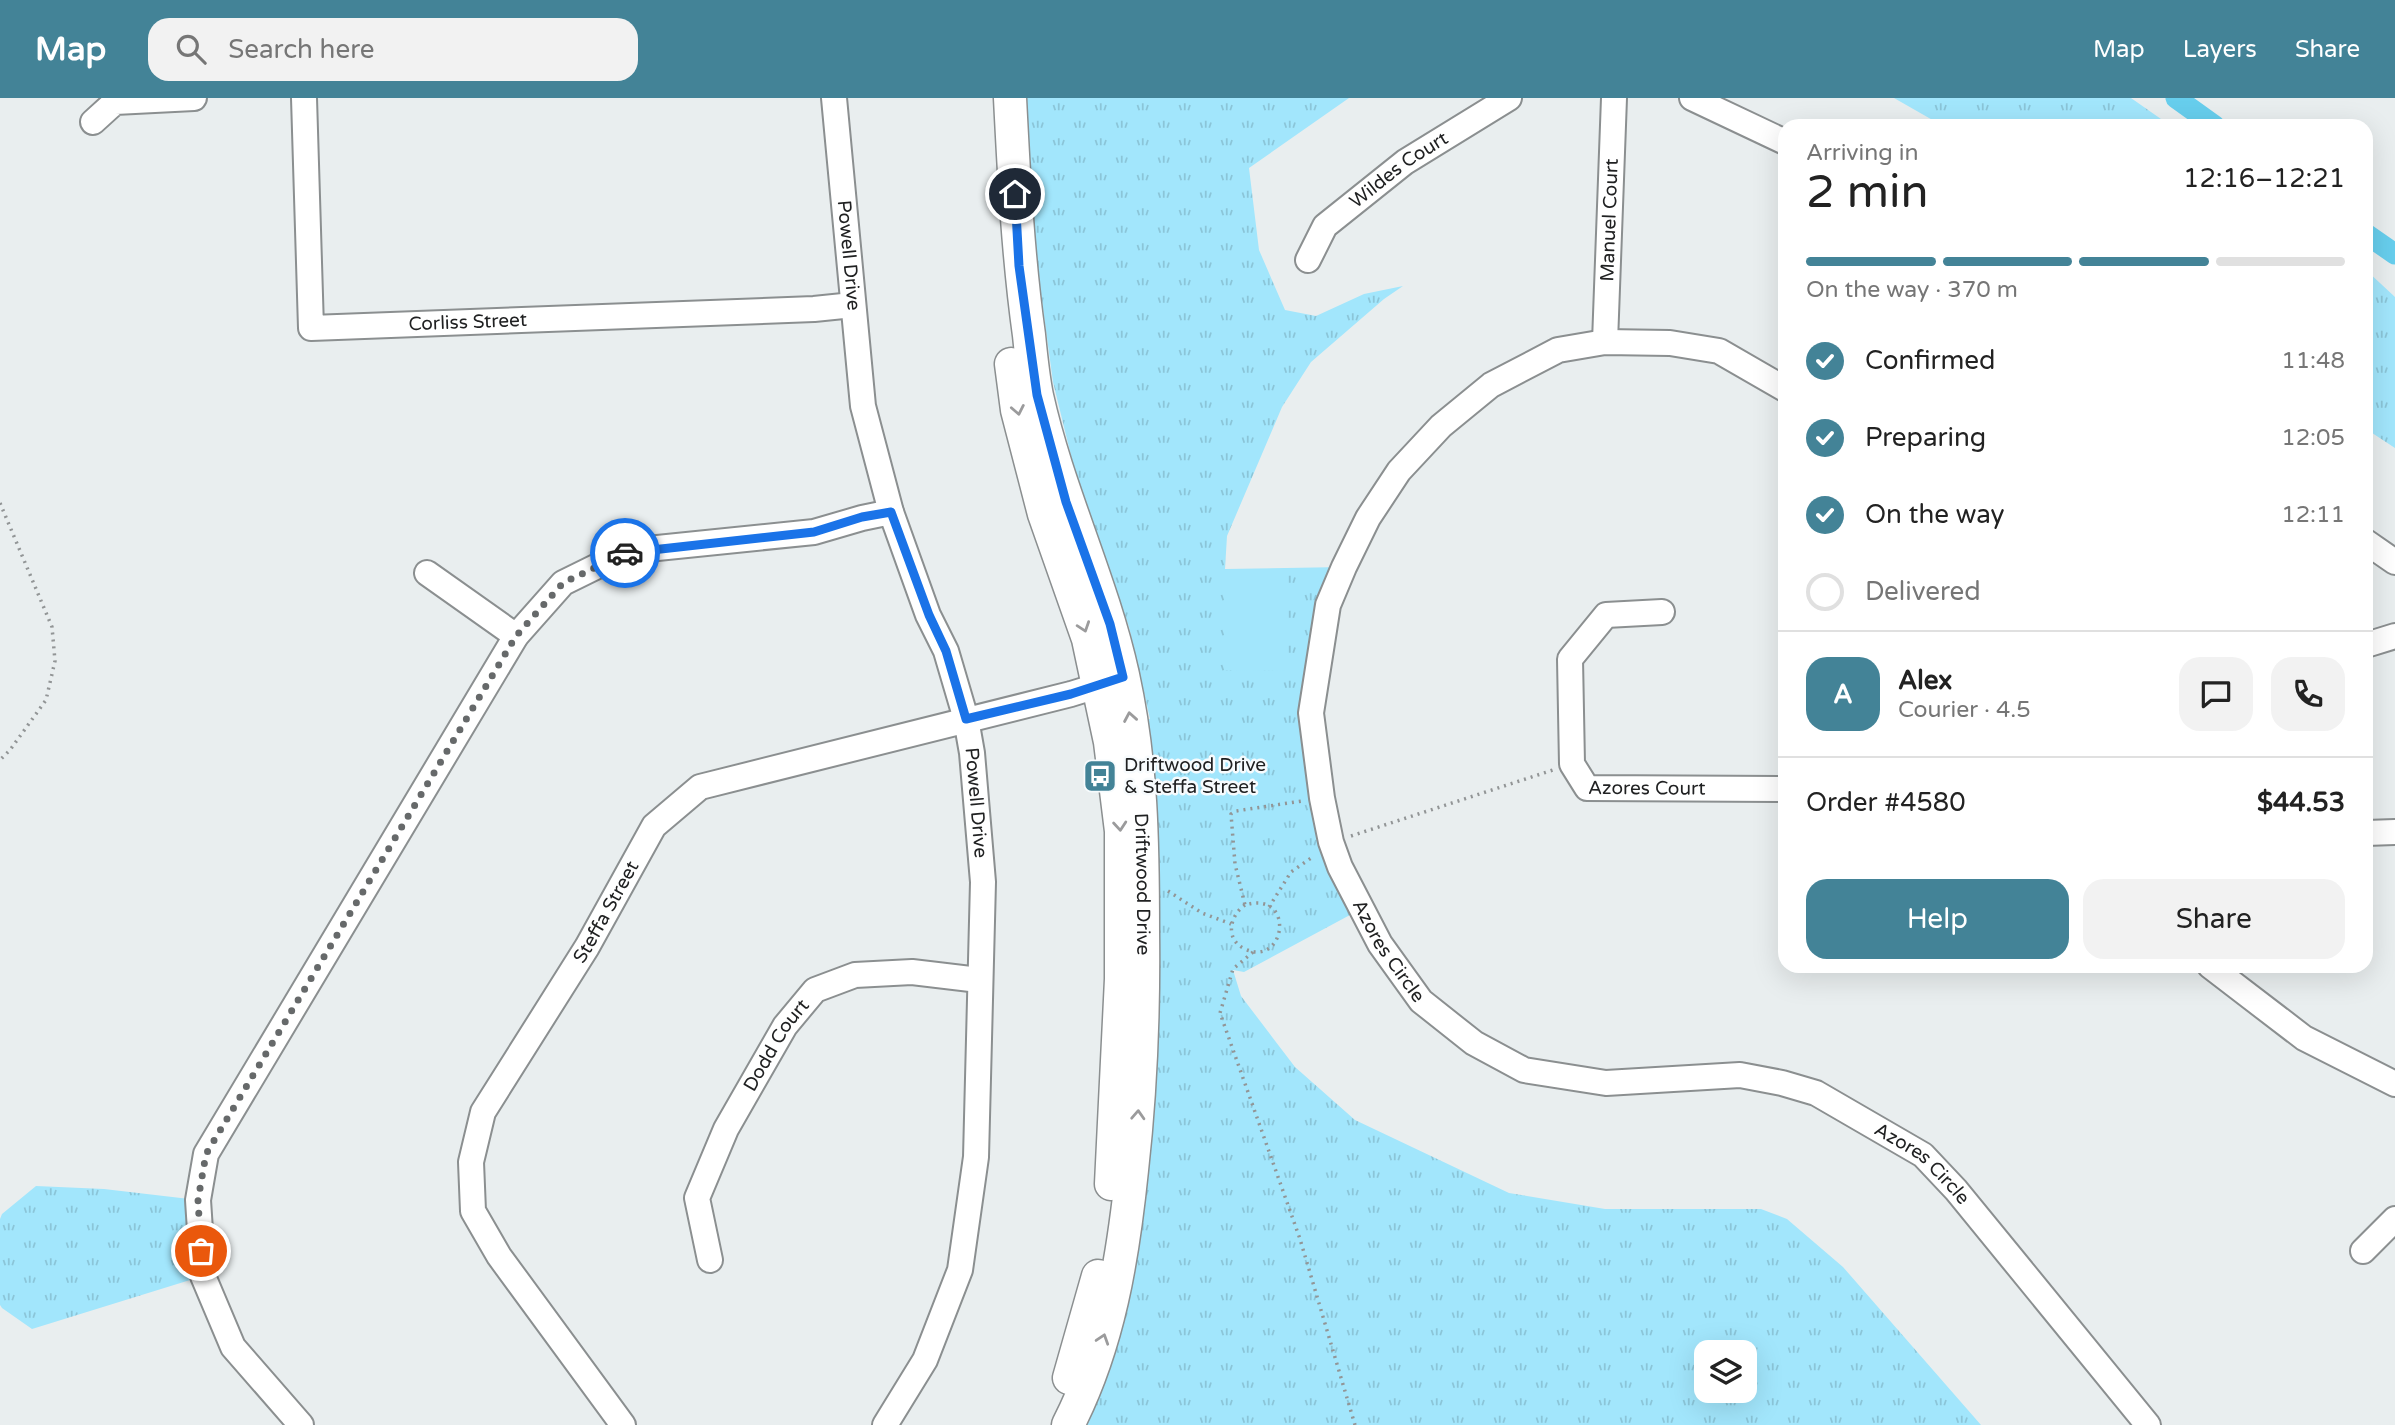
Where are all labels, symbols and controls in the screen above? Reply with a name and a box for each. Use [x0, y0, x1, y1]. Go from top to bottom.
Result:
search box [148, 18, 638, 81]
text: Map [35, 30, 106, 69]
icon: search [172, 30, 210, 68]
text: Search here [228, 34, 374, 65]
text: Map [2093, 35, 2145, 64]
text: Layers [2183, 35, 2257, 64]
text: Share [2295, 35, 2360, 64]
street label: Wildes Court [1345, 127, 1452, 213]
text: Arriving in [1806, 139, 1919, 167]
street label: Manuel Court [1596, 158, 1623, 282]
text: 12:16–12:21 [2183, 163, 2345, 194]
pin [985, 164, 1045, 224]
text: 2 min [1806, 165, 1929, 220]
icon: home [996, 175, 1034, 213]
street label: Powell Drive [833, 199, 865, 312]
text: On the way · 370 m [1806, 276, 2018, 304]
street label: Corliss Street [408, 309, 528, 335]
icon: check [1806, 342, 1844, 380]
text: Confirmed [1865, 345, 1995, 376]
text: 11:48 [2281, 347, 2345, 375]
one-way arrow [1010, 404, 1025, 416]
icon: check [1806, 419, 1844, 457]
text: Preparing [1865, 422, 1986, 453]
text: 12:05 [2281, 424, 2345, 452]
icon: check [1806, 496, 1844, 534]
text: On the way [1865, 499, 2005, 530]
text: 12:11 [2281, 501, 2345, 529]
courier [590, 518, 660, 588]
icon: car [606, 534, 644, 572]
text: Delivered [1865, 576, 1981, 607]
one-way arrow [1076, 621, 1090, 633]
button: chat [2179, 657, 2253, 731]
button: phone [2271, 657, 2345, 731]
text: Alex [1898, 665, 1952, 696]
text: A [1833, 679, 1853, 710]
text: Courier · 4.5 [1898, 696, 2031, 724]
one-way arrow [1124, 711, 1139, 723]
street label: Powell Drive [961, 747, 992, 859]
place label: Driftwood Drive & Steffa Street [1124, 754, 1266, 798]
bus stop icon: Driftwood Drive & Steffa Street [1081, 757, 1119, 795]
street label: Azores Court [1588, 777, 1706, 800]
text: Order #4580 [1806, 787, 1966, 818]
text: $44.53 [2257, 787, 2345, 818]
street label: Driftwood Drive [1130, 813, 1154, 955]
one-way arrow [1112, 821, 1127, 832]
street label: Steffa Street [569, 857, 643, 967]
button: Help [1806, 879, 2069, 959]
button: Share [2083, 879, 2345, 959]
street label: Azores Circle [1348, 896, 1429, 1007]
street label: Dodd Court [739, 995, 814, 1095]
one-way arrow [1130, 1109, 1145, 1120]
street label: Azores Circle [1871, 1118, 1974, 1209]
pin [171, 1221, 231, 1281]
icon: bag [182, 1232, 220, 1270]
one-way arrow [1094, 1333, 1109, 1345]
map controls [1694, 1340, 1757, 1403]
button: layers [1694, 1340, 1757, 1403]

